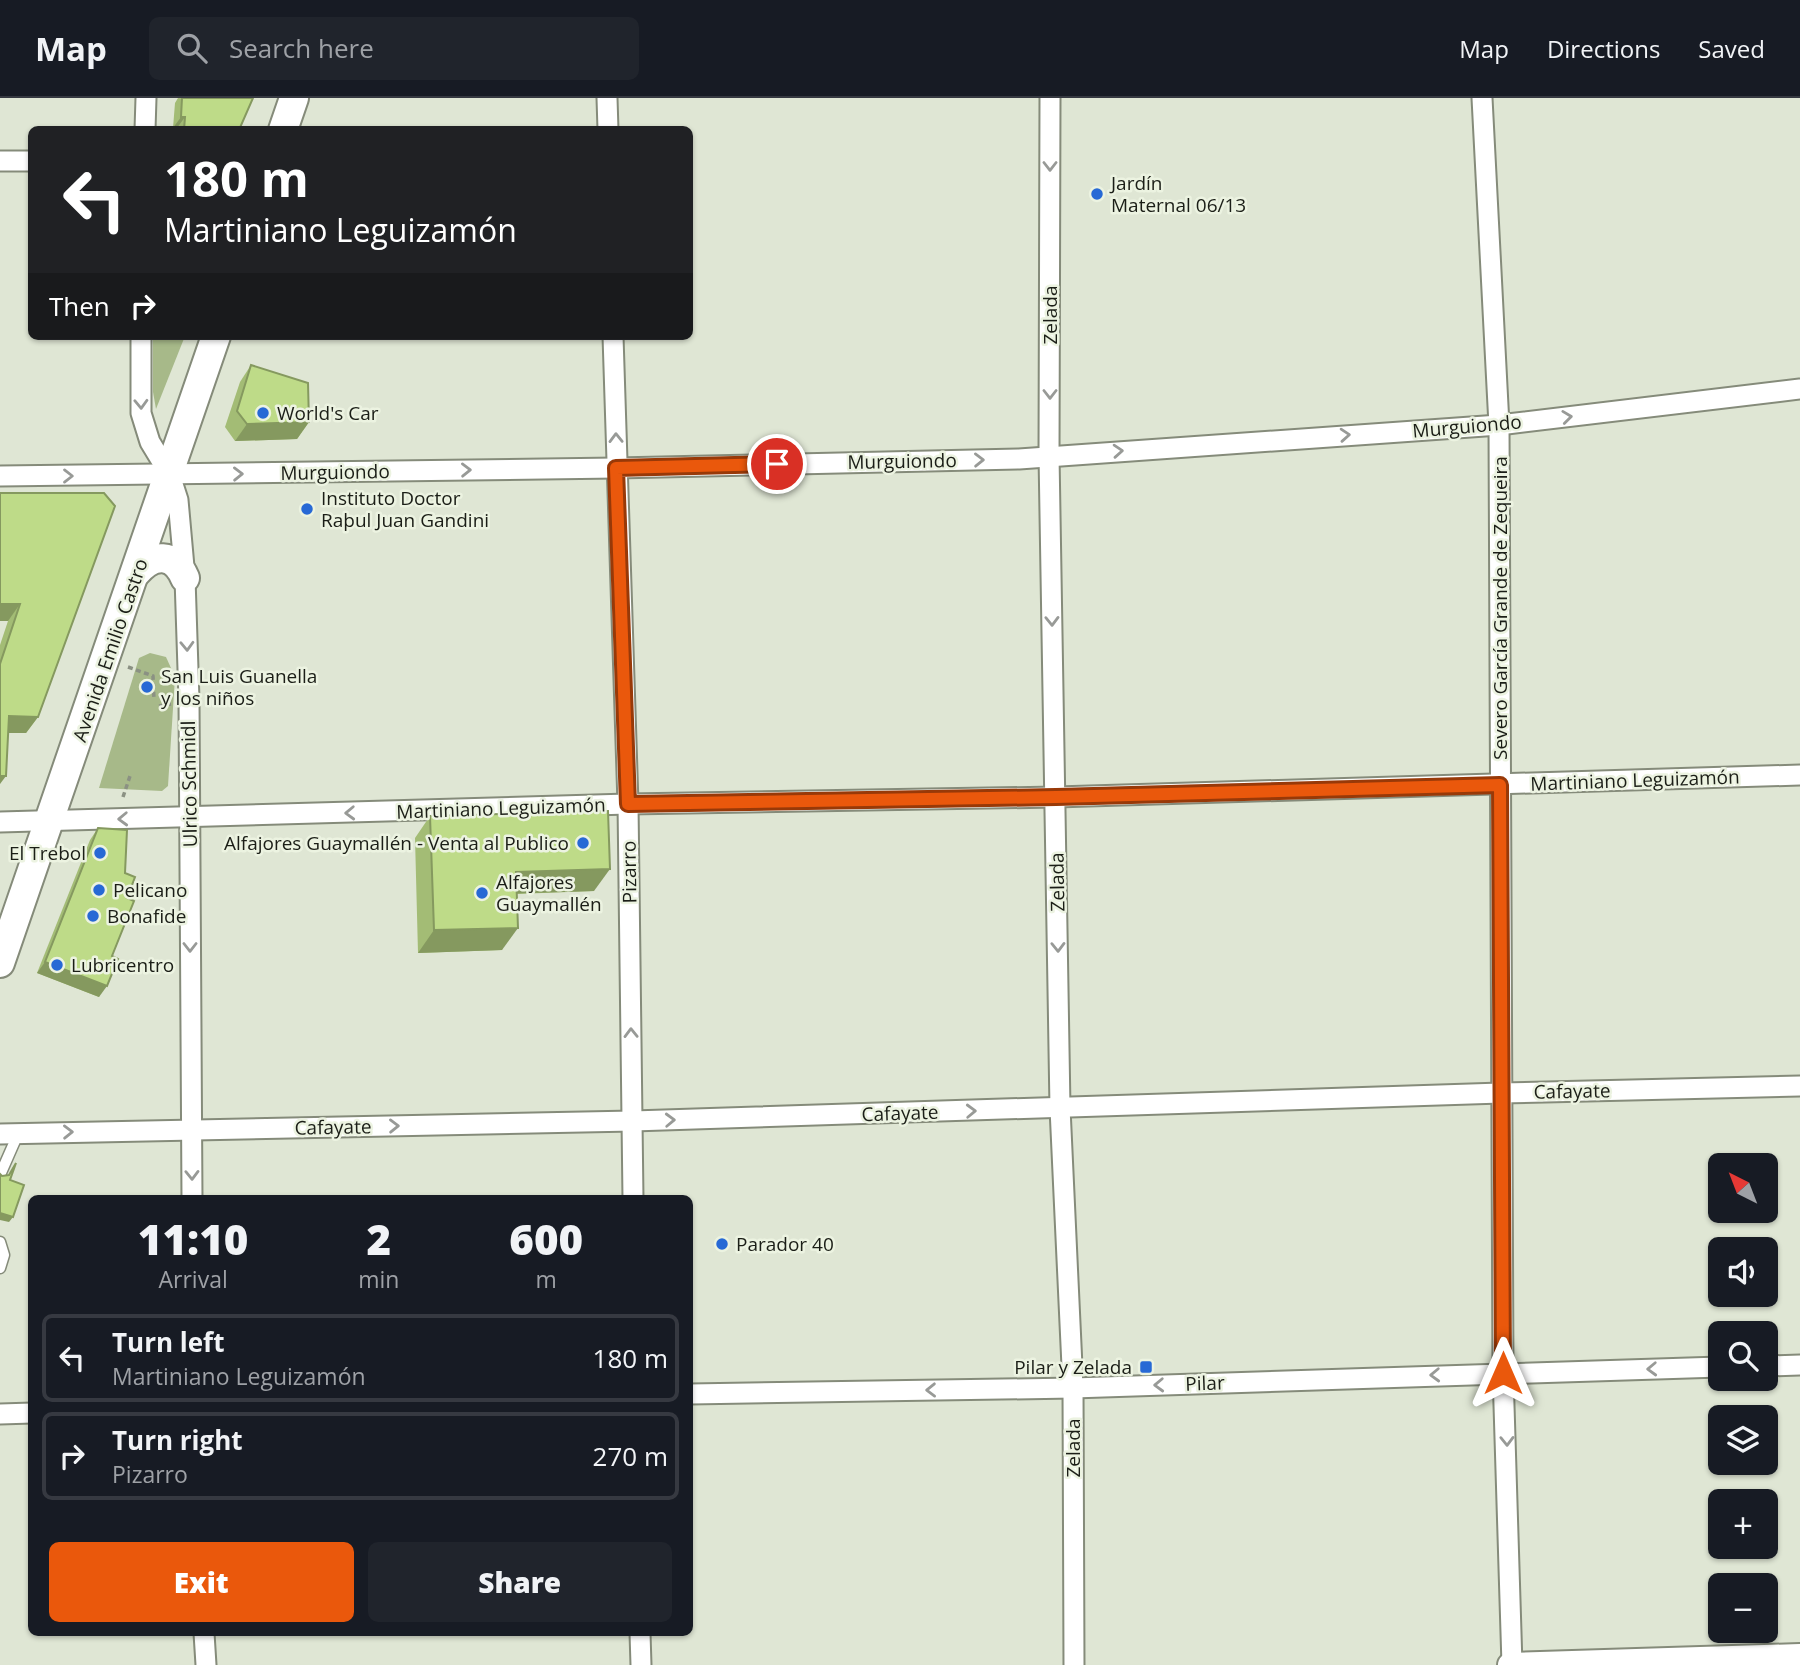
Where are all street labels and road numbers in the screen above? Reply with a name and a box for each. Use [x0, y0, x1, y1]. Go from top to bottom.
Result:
street label: Zelada [1037, 285, 1063, 345]
street label: Murguiondo [1411, 408, 1523, 444]
street label: Murguiondo [847, 447, 957, 475]
street label: Severo García Grande de Zequeira [1487, 456, 1513, 760]
street label: Murguiondo [280, 458, 390, 486]
street label: Avenida Emilio Castro [66, 555, 154, 745]
street label: Ulrico Schmidl [175, 720, 203, 848]
street label: Martiniano Leguizamón [1530, 763, 1740, 797]
street label: Martiniano Leguizamón [396, 791, 606, 825]
street label: Pizarro [615, 840, 643, 904]
street label: Zelada [1043, 852, 1071, 912]
street label: Cafayate [1533, 1077, 1611, 1105]
street label: Cafayate [861, 1099, 939, 1127]
street label: Cafayate [294, 1113, 372, 1141]
street label: Pilar [1185, 1369, 1225, 1397]
street label: Zelada [1060, 1418, 1086, 1478]

